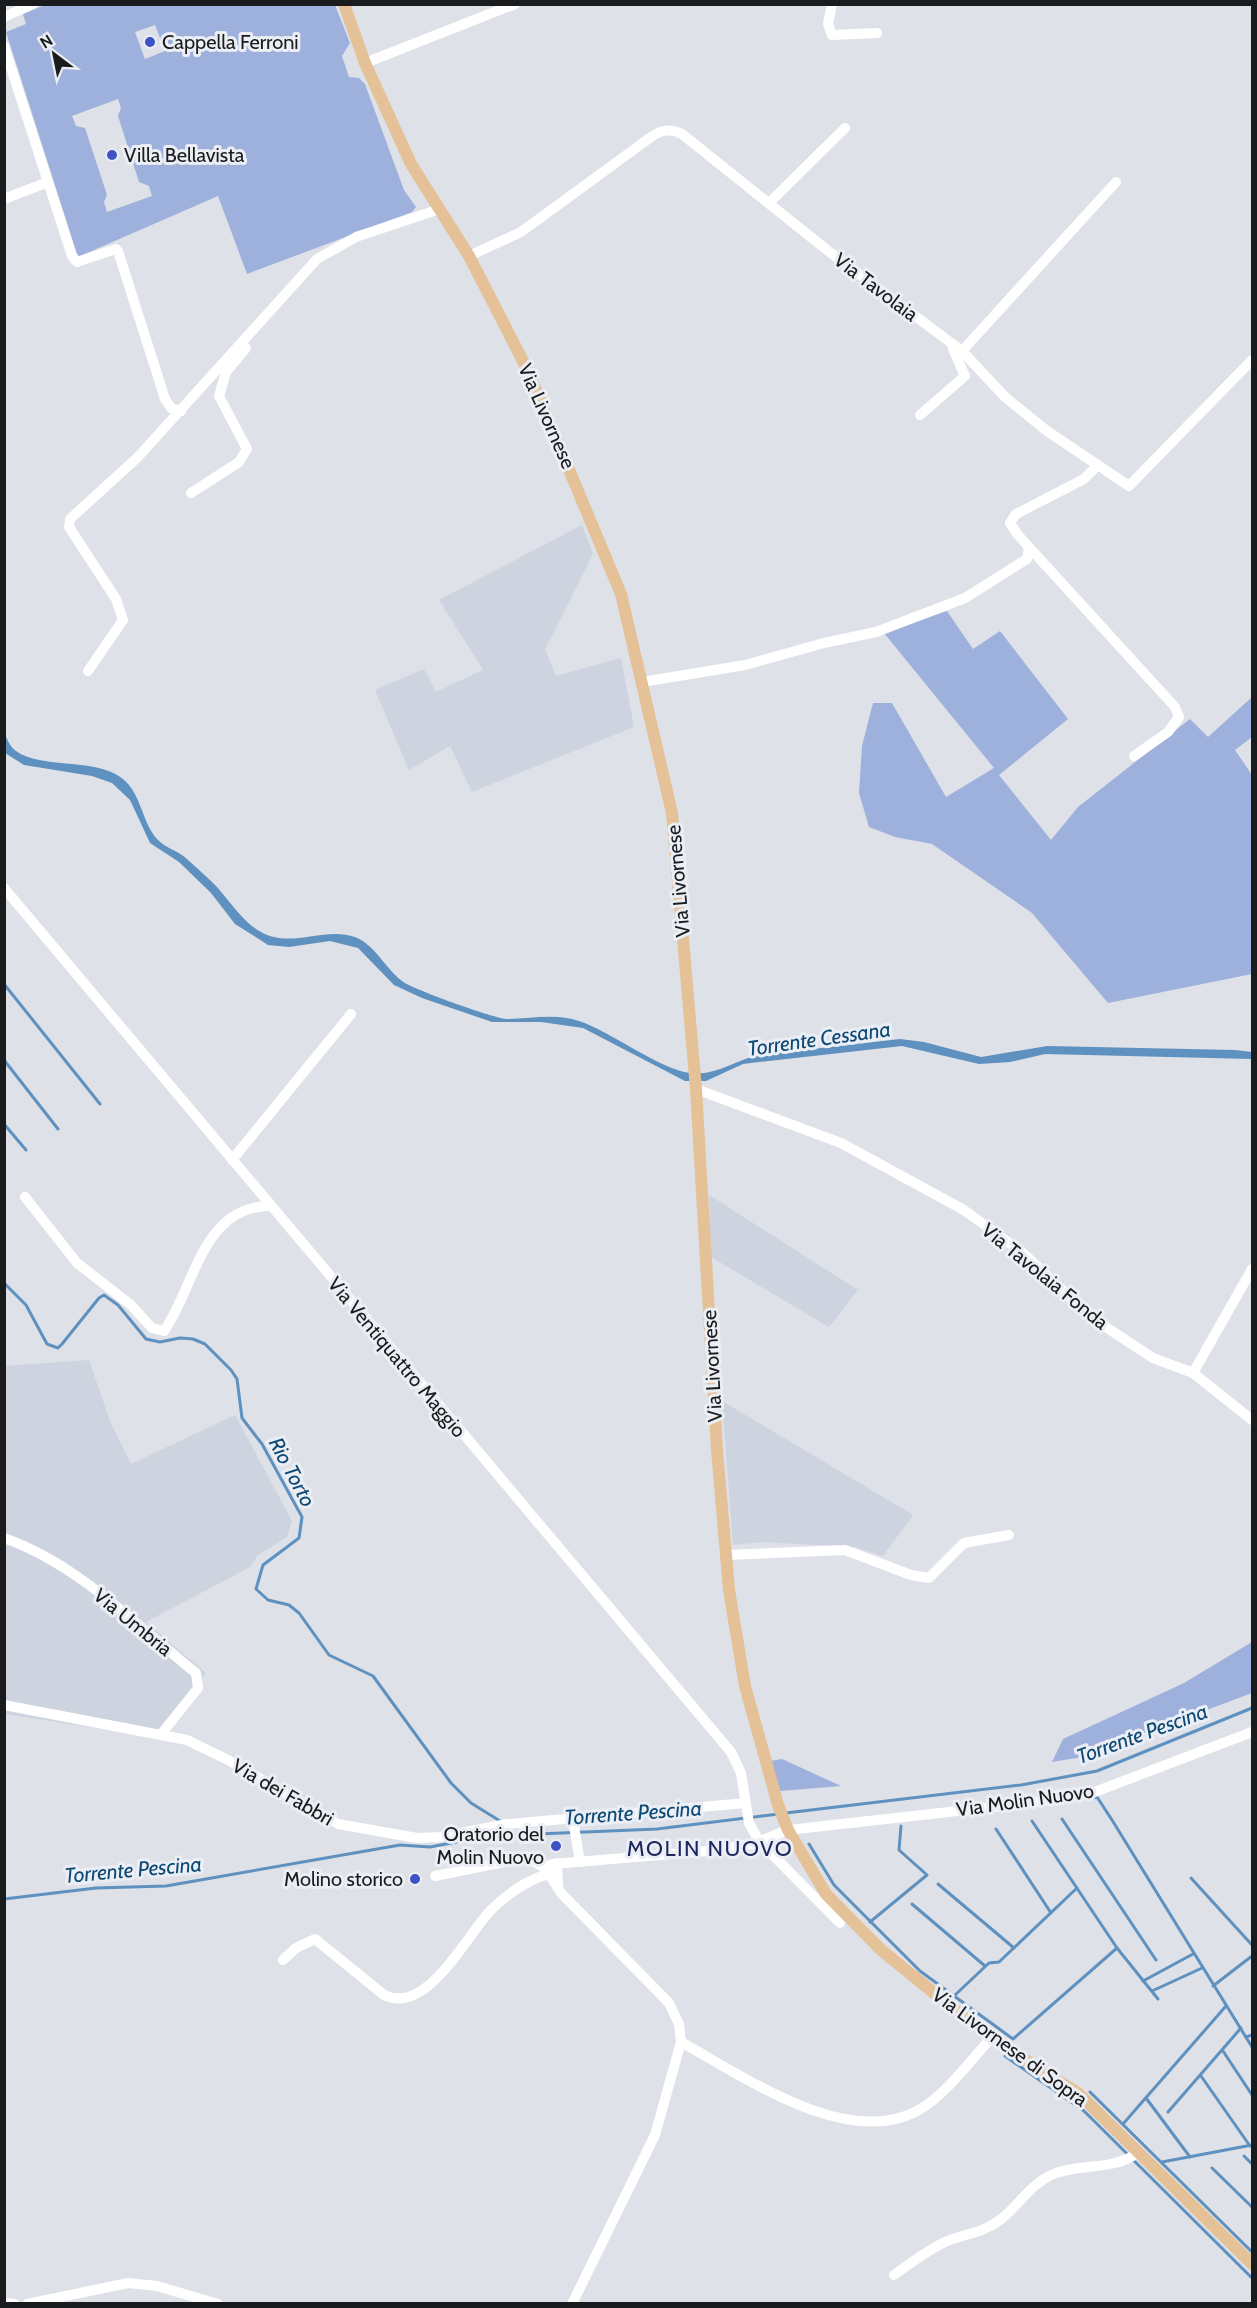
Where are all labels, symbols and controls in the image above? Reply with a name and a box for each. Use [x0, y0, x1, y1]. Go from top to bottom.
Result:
north arrow [24, 24, 84, 84]
place label: Cappella Ferroni [162, 30, 299, 54]
text: N [36, 31, 56, 53]
marker: Cappella Ferroni [143, 35, 157, 49]
place label: Villa Bellavista [124, 143, 245, 167]
marker: Villa Bellavista [105, 148, 119, 162]
street label: Via Tavolaia [829, 248, 923, 327]
street label: Via Livornese [513, 360, 581, 472]
street label: Via Livornese [661, 824, 695, 938]
water label: Torrente Cessana [746, 1016, 892, 1061]
street label: Via Tavolaia Fonda [977, 1218, 1113, 1335]
street label: Via Ventiquattro Maggio [323, 1272, 471, 1442]
street label: Via Livornese [697, 1309, 727, 1423]
water label: Rio Torto [264, 1433, 321, 1511]
street label: Via Umbria [89, 1583, 178, 1661]
water label: Torrente Pescina [1073, 1698, 1211, 1769]
street label: Via dei Fabbri [228, 1753, 338, 1831]
street label: Via Molin Nuovo [955, 1778, 1095, 1822]
water label: Torrente Pescina [563, 1795, 703, 1830]
place label: Oratorio del Molin Nuovo [437, 1822, 544, 1869]
district label: MOLIN NUOVO [627, 1835, 793, 1862]
marker: Oratorio del Molin Nuovo [549, 1839, 563, 1853]
water label: Torrente Pescina [63, 1851, 203, 1888]
place label: Molino storico [284, 1867, 403, 1891]
marker: Molino storico [408, 1872, 422, 1886]
street label: Via Livornese di Sopra [927, 1982, 1093, 2112]

